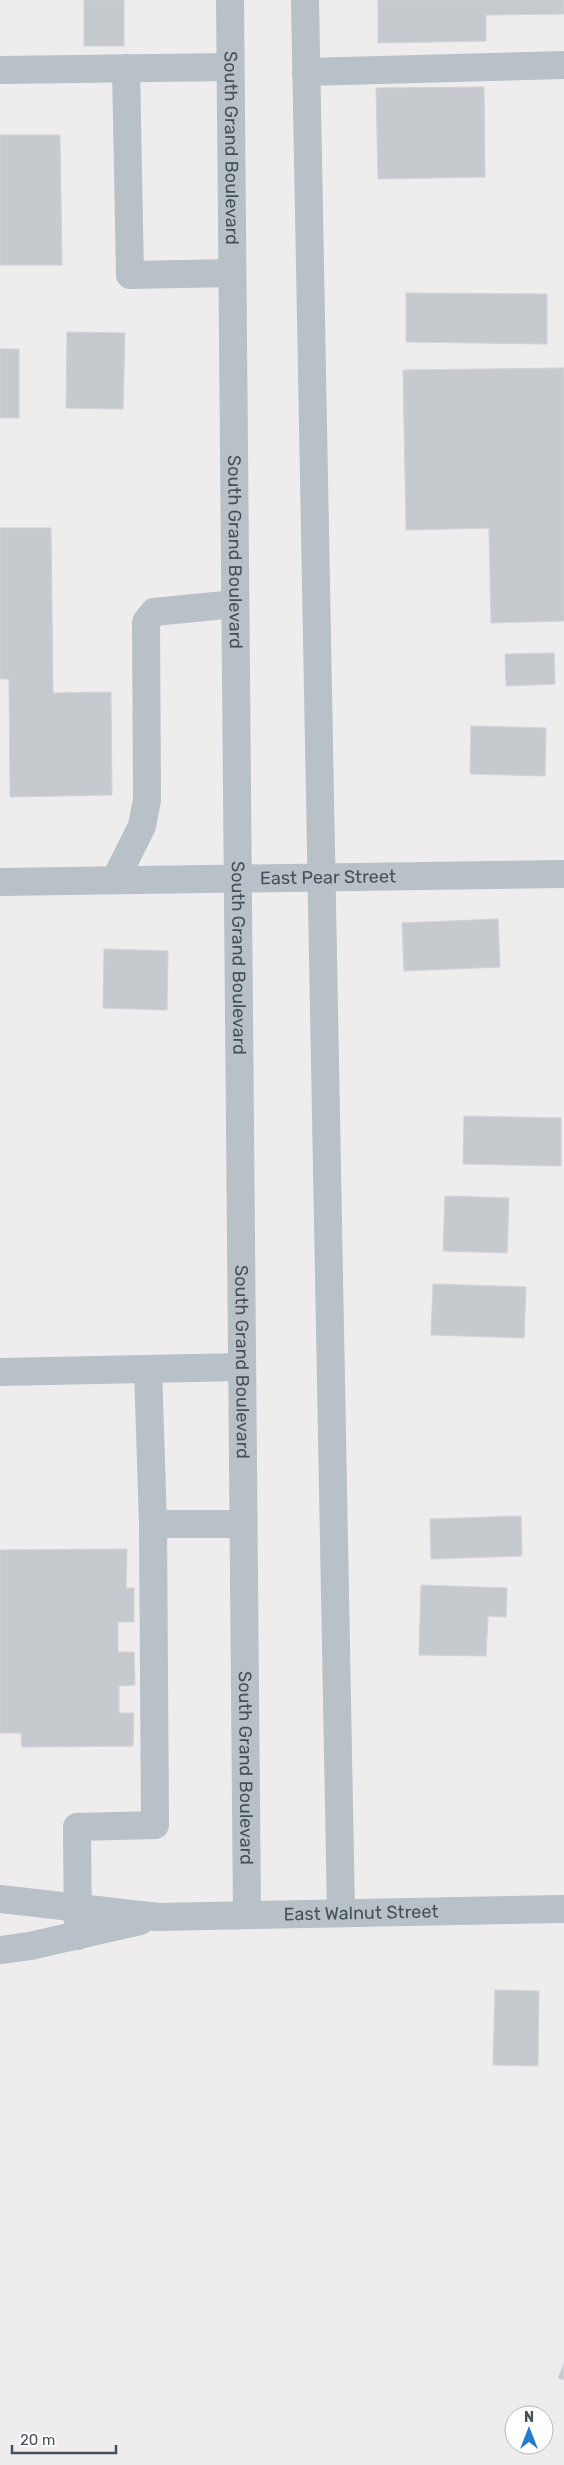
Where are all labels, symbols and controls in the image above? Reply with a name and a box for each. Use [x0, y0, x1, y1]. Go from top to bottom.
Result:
street label: South Grand Boulevard [219, 51, 243, 245]
street label: South Grand Boulevard [223, 455, 247, 649]
street label: South Grand Boulevard [227, 861, 250, 1055]
street label: East Pear Street [260, 865, 396, 889]
street label: South Grand Boulevard [230, 1265, 254, 1459]
street label: South Grand Boulevard [234, 1671, 258, 1865]
street label: East Walnut Street [283, 1900, 439, 1926]
north arrow [504, 2405, 554, 2455]
text: N [524, 2409, 534, 2426]
scale bar [12, 2422, 116, 2454]
text: 20 m [20, 2431, 55, 2449]

